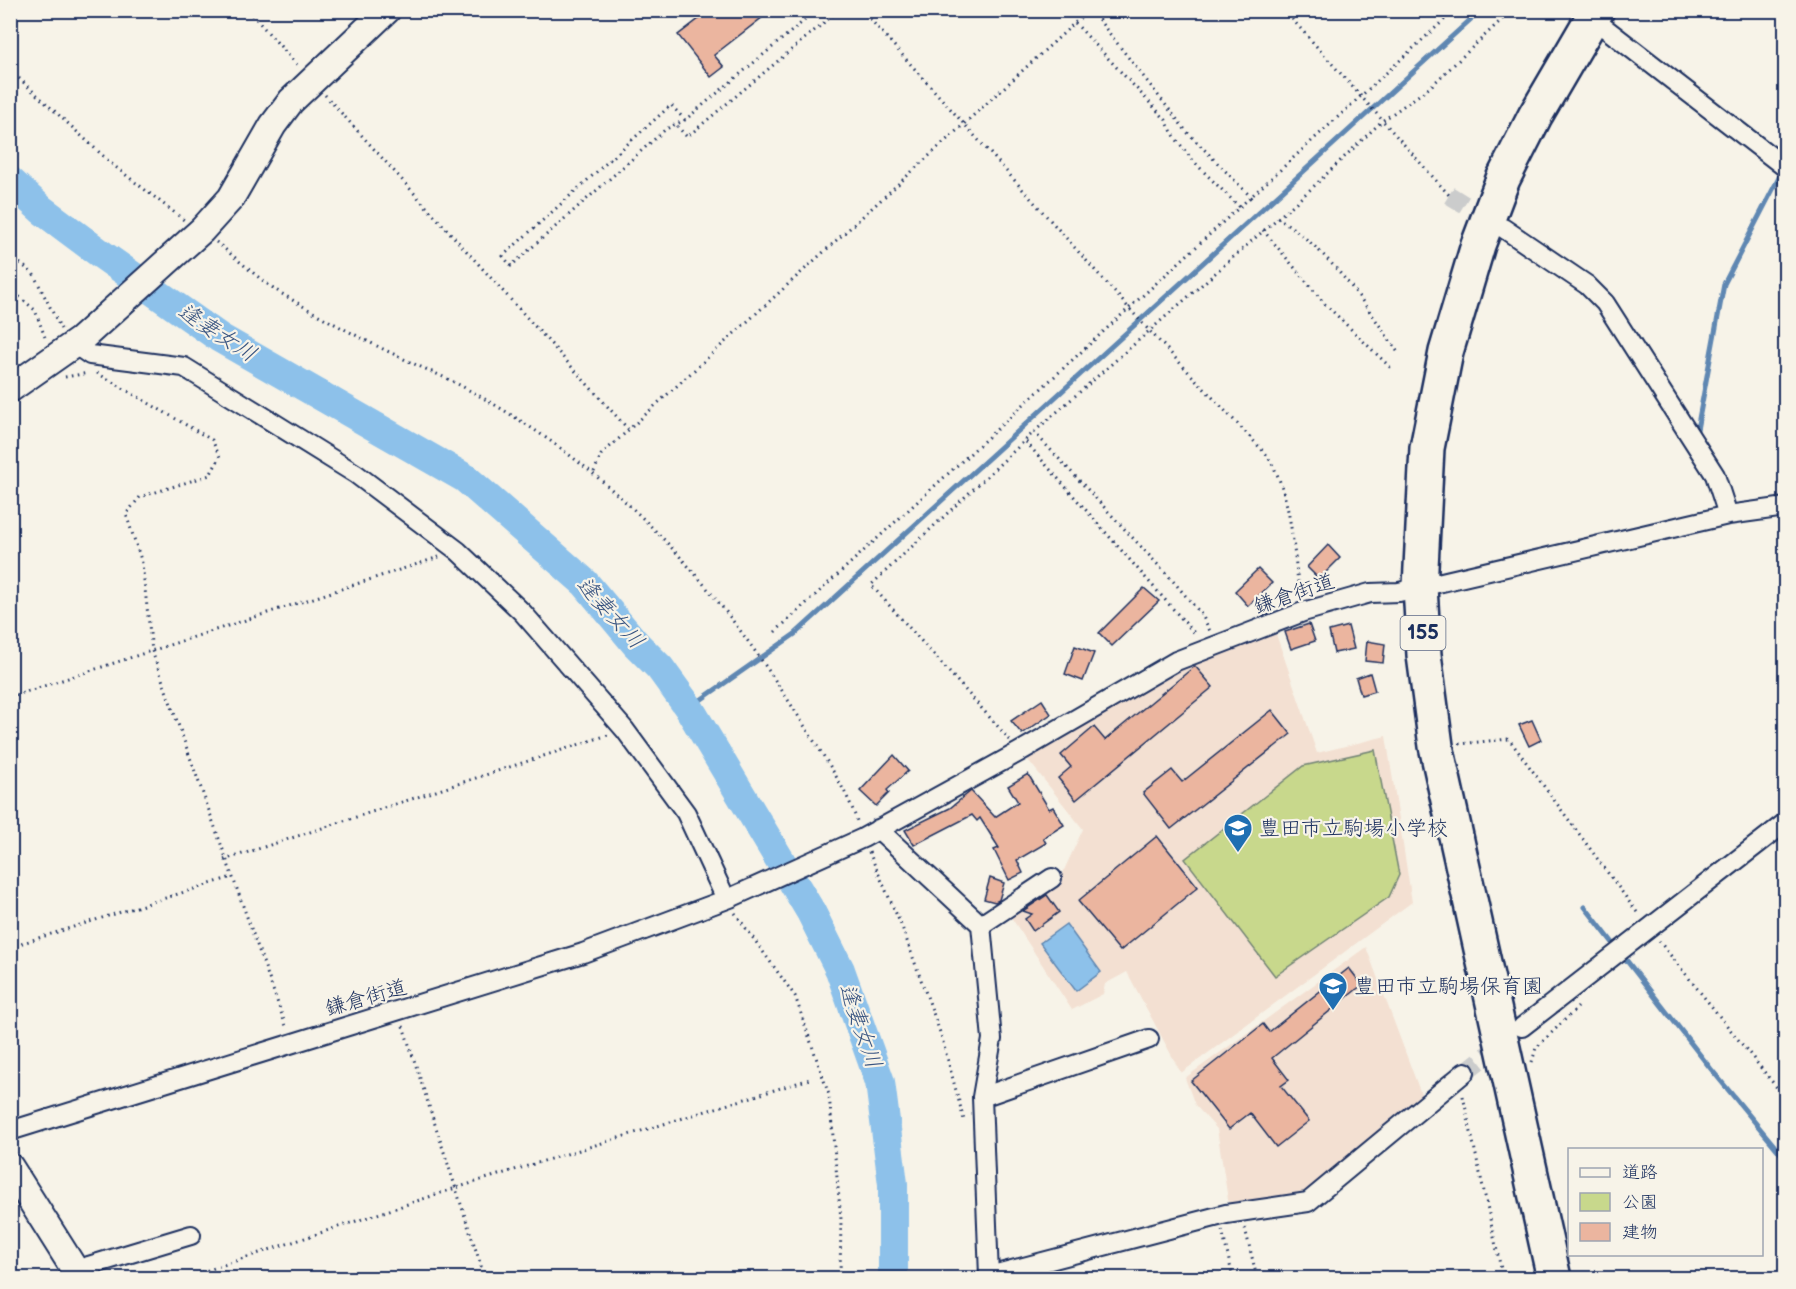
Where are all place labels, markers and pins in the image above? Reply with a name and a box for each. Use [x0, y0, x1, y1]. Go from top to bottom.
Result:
school or university icon: 豊田市立駒場小学校 [1222, 812, 1254, 854]
place label: 豊田市立駒場小学校 [1259, 816, 1448, 841]
school or university icon: 豊田市立駒場保育園 [1317, 970, 1349, 1012]
place label: 豊田市立駒場保育園 [1354, 974, 1543, 999]

